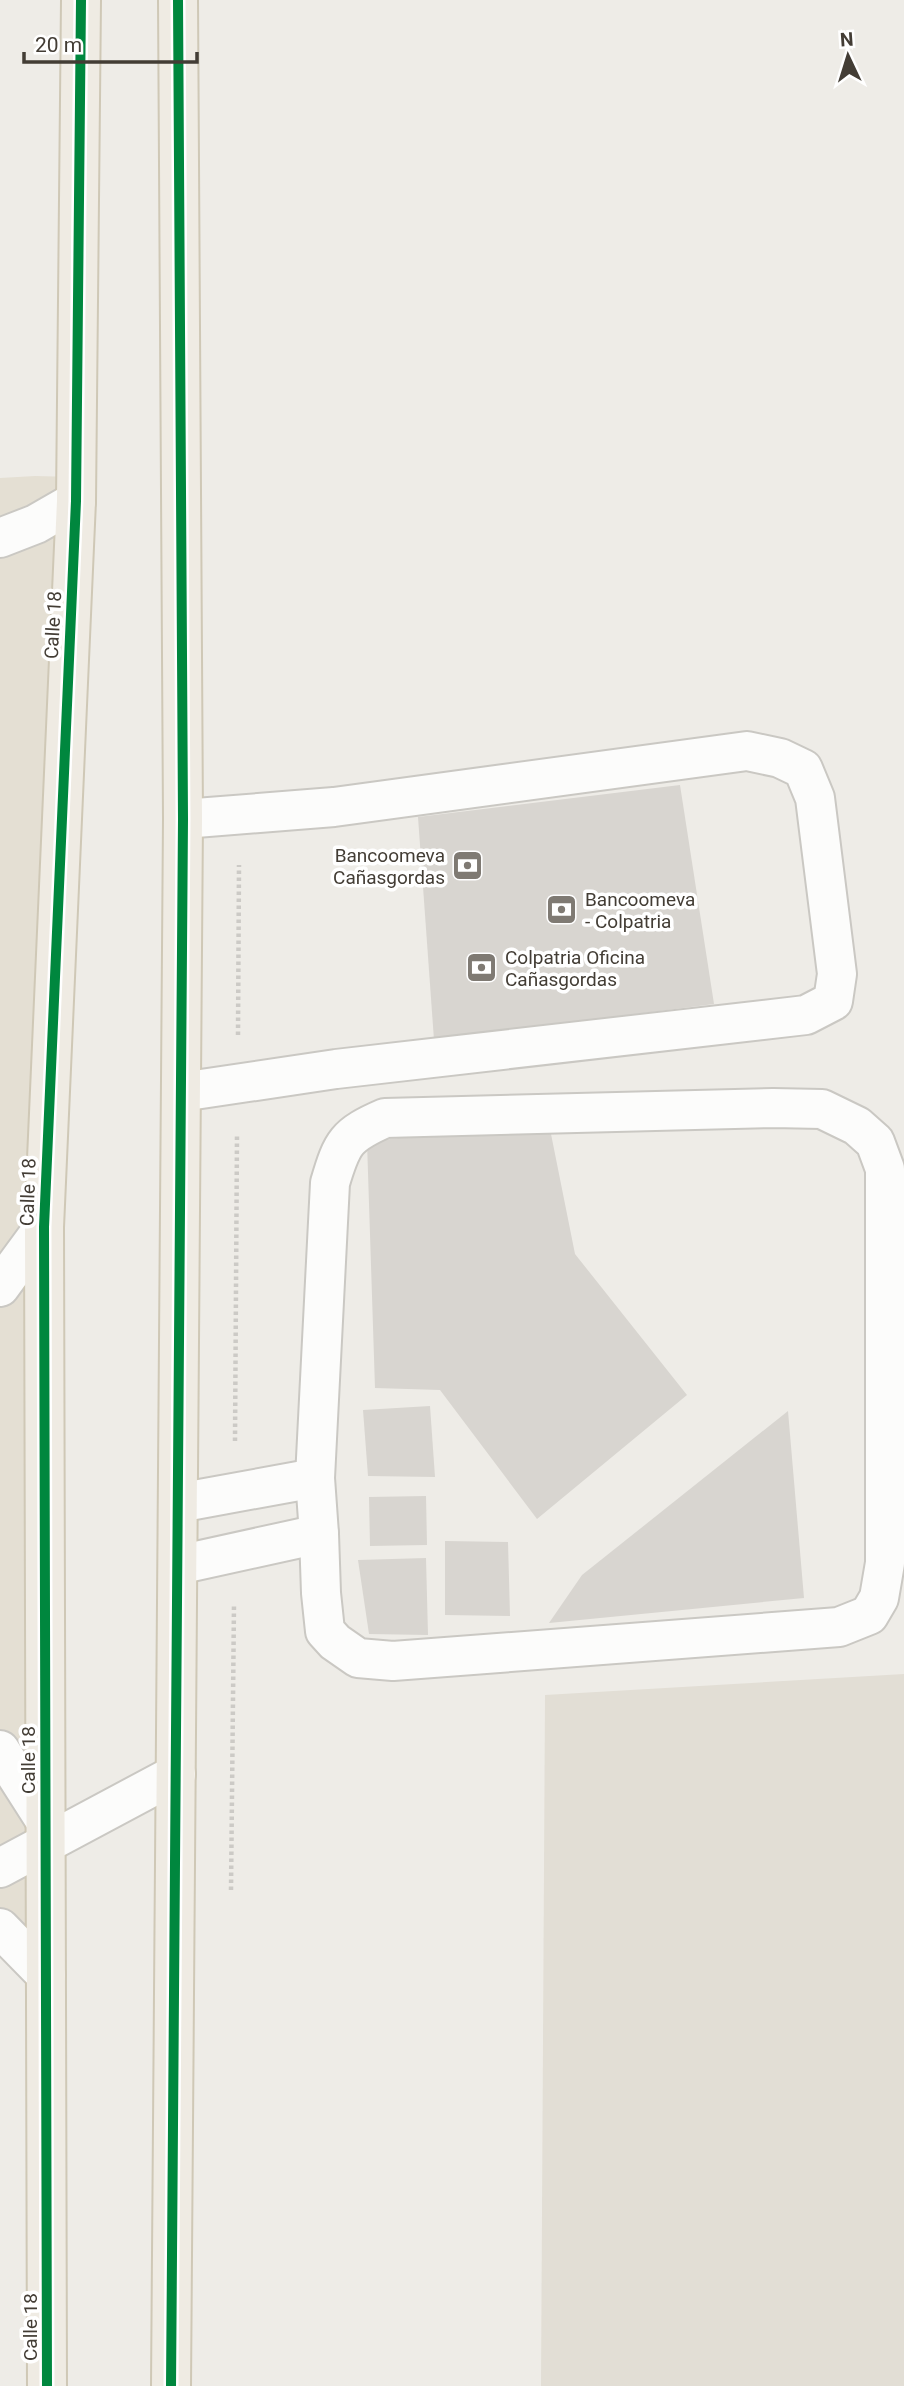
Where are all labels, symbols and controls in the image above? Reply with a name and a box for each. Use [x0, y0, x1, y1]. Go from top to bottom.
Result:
scale bar [24, 21, 198, 65]
north arrow [813, 21, 883, 91]
text: N [839, 28, 854, 51]
text: 20 m [35, 33, 82, 57]
street label: Calle 18 [40, 590, 66, 660]
place label: Bancoomeva Cañasgordas [333, 844, 445, 889]
bank icon: Bancoomeva Cañasgordas [451, 849, 485, 883]
place label: Bancoomeva - Colpatria [585, 888, 695, 933]
bank icon: Bancoomeva - Colpatria [545, 893, 579, 927]
place label: Colpatria Oficina Cañasgordas [505, 946, 645, 991]
bank icon: Colpatria Oficina Cañasgordas [465, 951, 499, 985]
street label: Calle 18 [15, 1158, 41, 1226]
street label: Calle 18 [17, 1726, 40, 1794]
street label: Calle 18 [19, 2293, 42, 2361]

